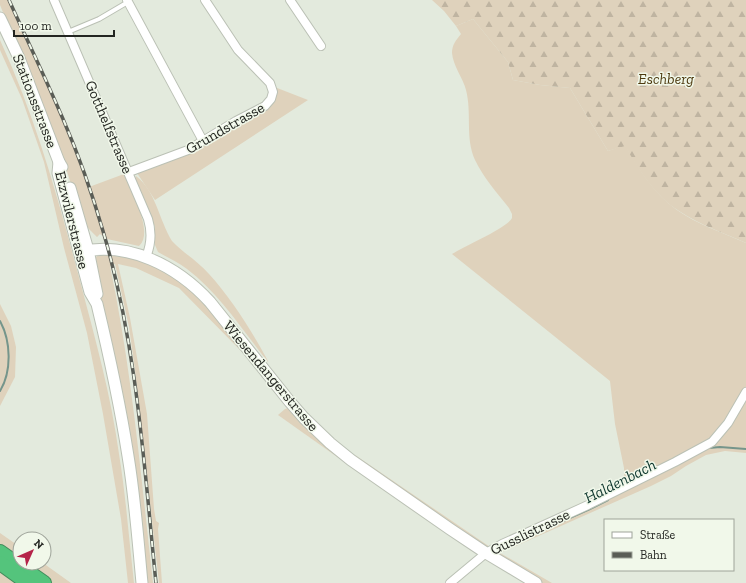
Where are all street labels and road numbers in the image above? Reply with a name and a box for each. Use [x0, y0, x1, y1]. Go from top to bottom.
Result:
street label: Stationsstrasse [9, 51, 61, 151]
street label: Gotthelfstrasse [81, 78, 137, 176]
street label: Grundstrasse [182, 98, 268, 158]
street label: Etzwilerstrasse [51, 169, 93, 271]
street label: Wiesendangerstrasse [220, 317, 322, 435]
street label: Gusslistrasse [487, 505, 573, 559]

